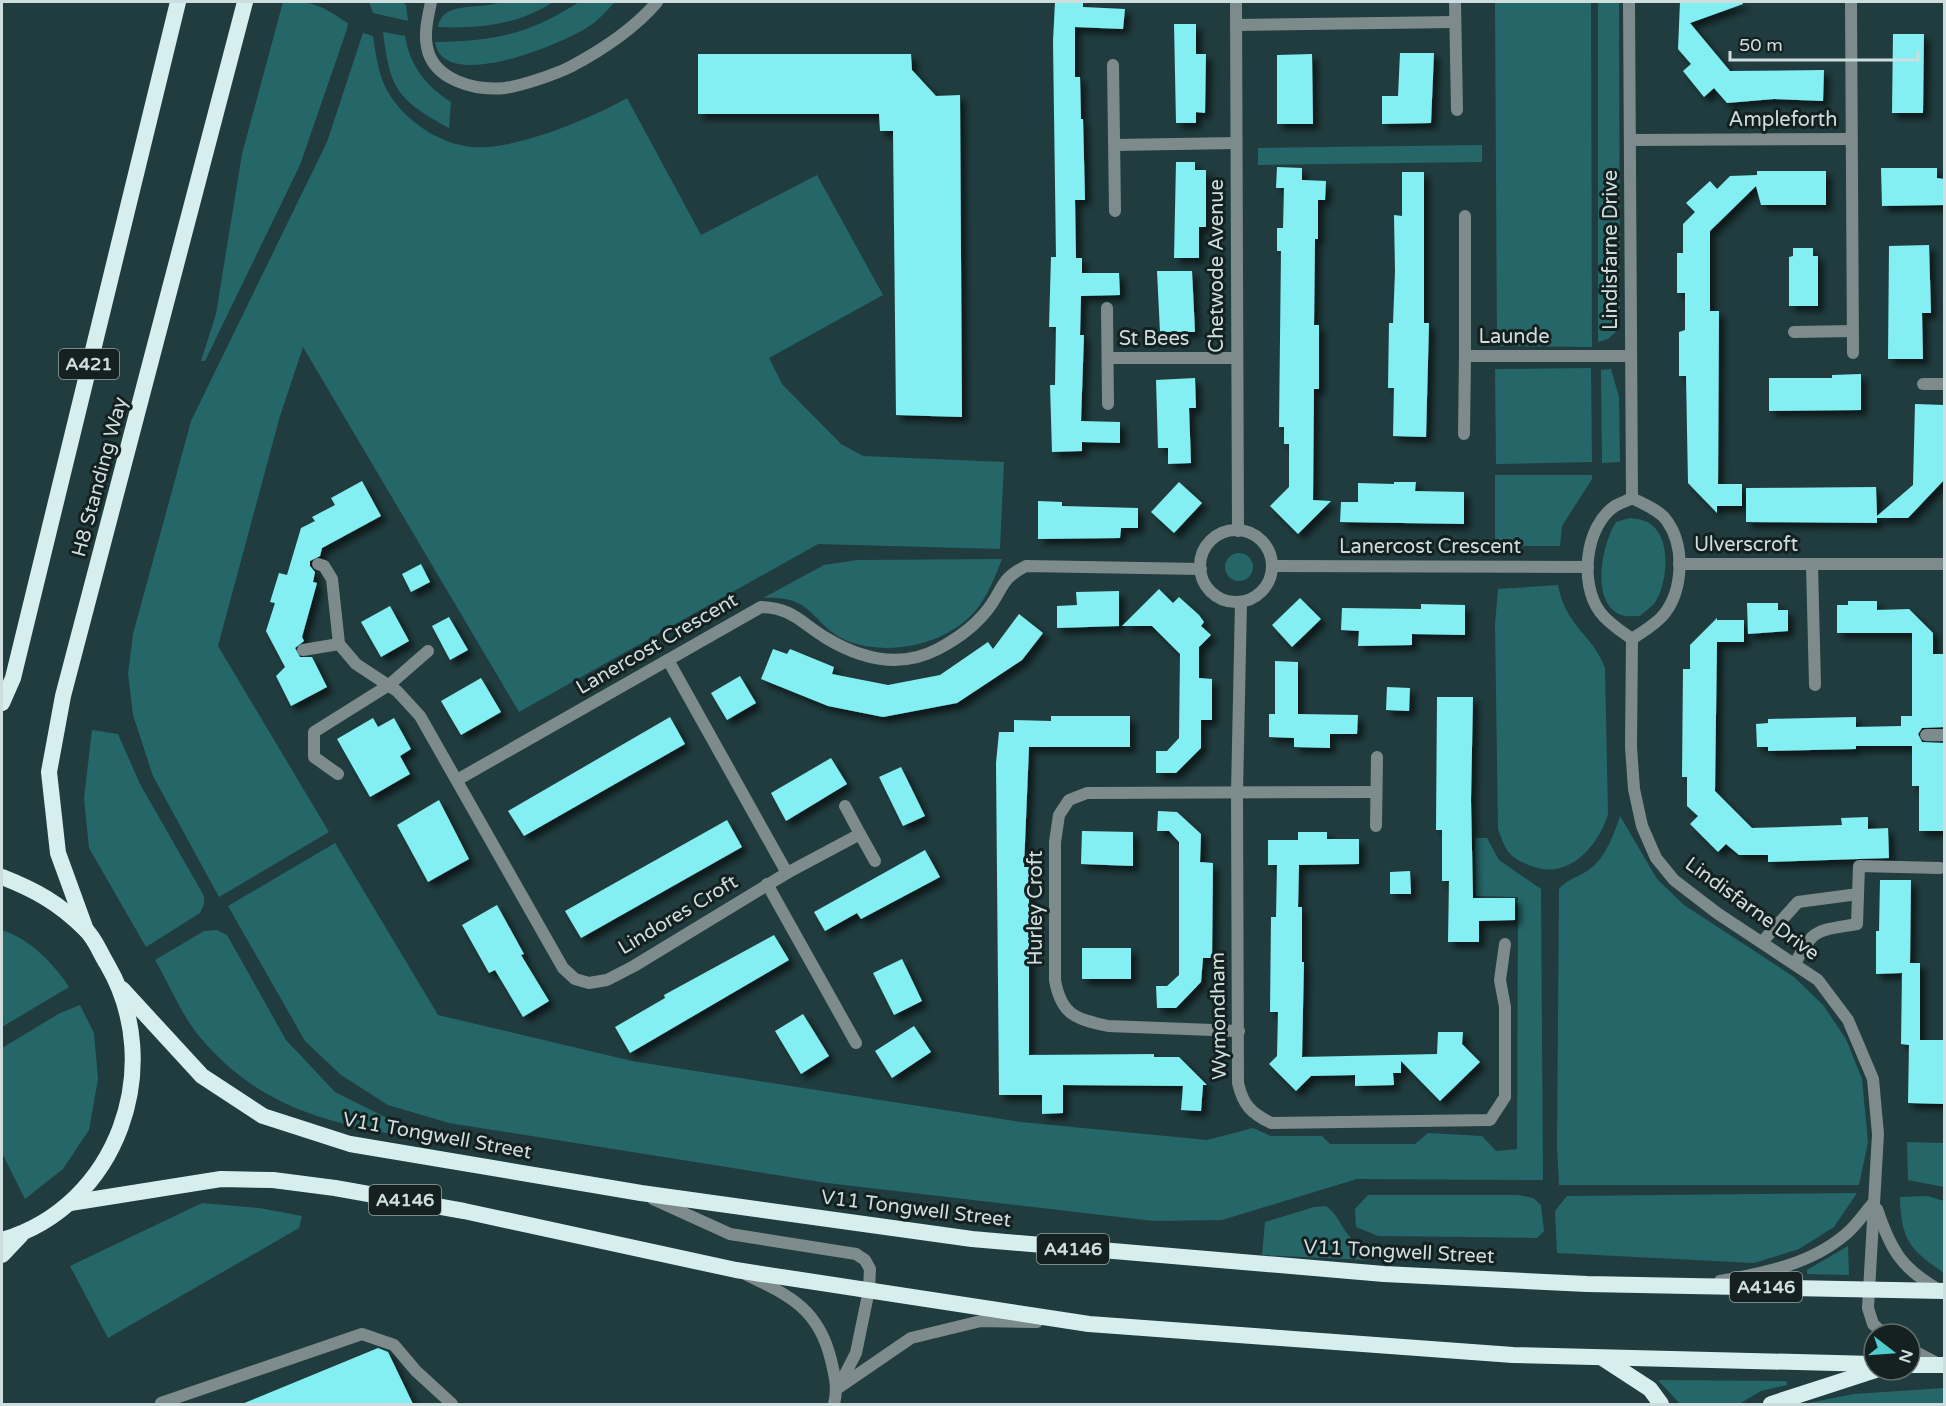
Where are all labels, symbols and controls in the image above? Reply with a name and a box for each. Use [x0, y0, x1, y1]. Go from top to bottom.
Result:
scale bar [1730, 24, 1918, 62]
text: 50 m [1739, 34, 1783, 56]
street label: Ampleforth [1729, 108, 1837, 132]
street label: Lindisfarne Drive [1599, 170, 1623, 330]
street label: Chetwode Avenue [1205, 179, 1229, 353]
street label: Launde [1479, 325, 1549, 349]
street label: St Bees [1119, 327, 1189, 351]
road number: A421 [59, 349, 119, 379]
street label: H8 Standing Way [67, 394, 133, 560]
street label: Ulverscroft [1694, 533, 1798, 557]
street label: Lanercost Crescent [1339, 535, 1521, 559]
street label: Lanercost Crescent [572, 588, 742, 700]
street label: Hurley Croft [1024, 850, 1048, 966]
street label: Lindisfarne Drive [1680, 852, 1824, 966]
street label: Lindores Croft [614, 870, 742, 960]
street label: Wymondham [1206, 952, 1232, 1080]
street label: V11 Tongwell Street [341, 1108, 534, 1164]
road number: A4146 [369, 1185, 441, 1215]
street label: V11 Tongwell Street [820, 1185, 1013, 1233]
road number: A4146 [1037, 1234, 1109, 1264]
street label: V11 Tongwell Street [1303, 1235, 1496, 1269]
road number: A4146 [1730, 1272, 1802, 1302]
north arrow [1862, 1322, 1922, 1382]
text: N [1894, 1347, 1917, 1365]

